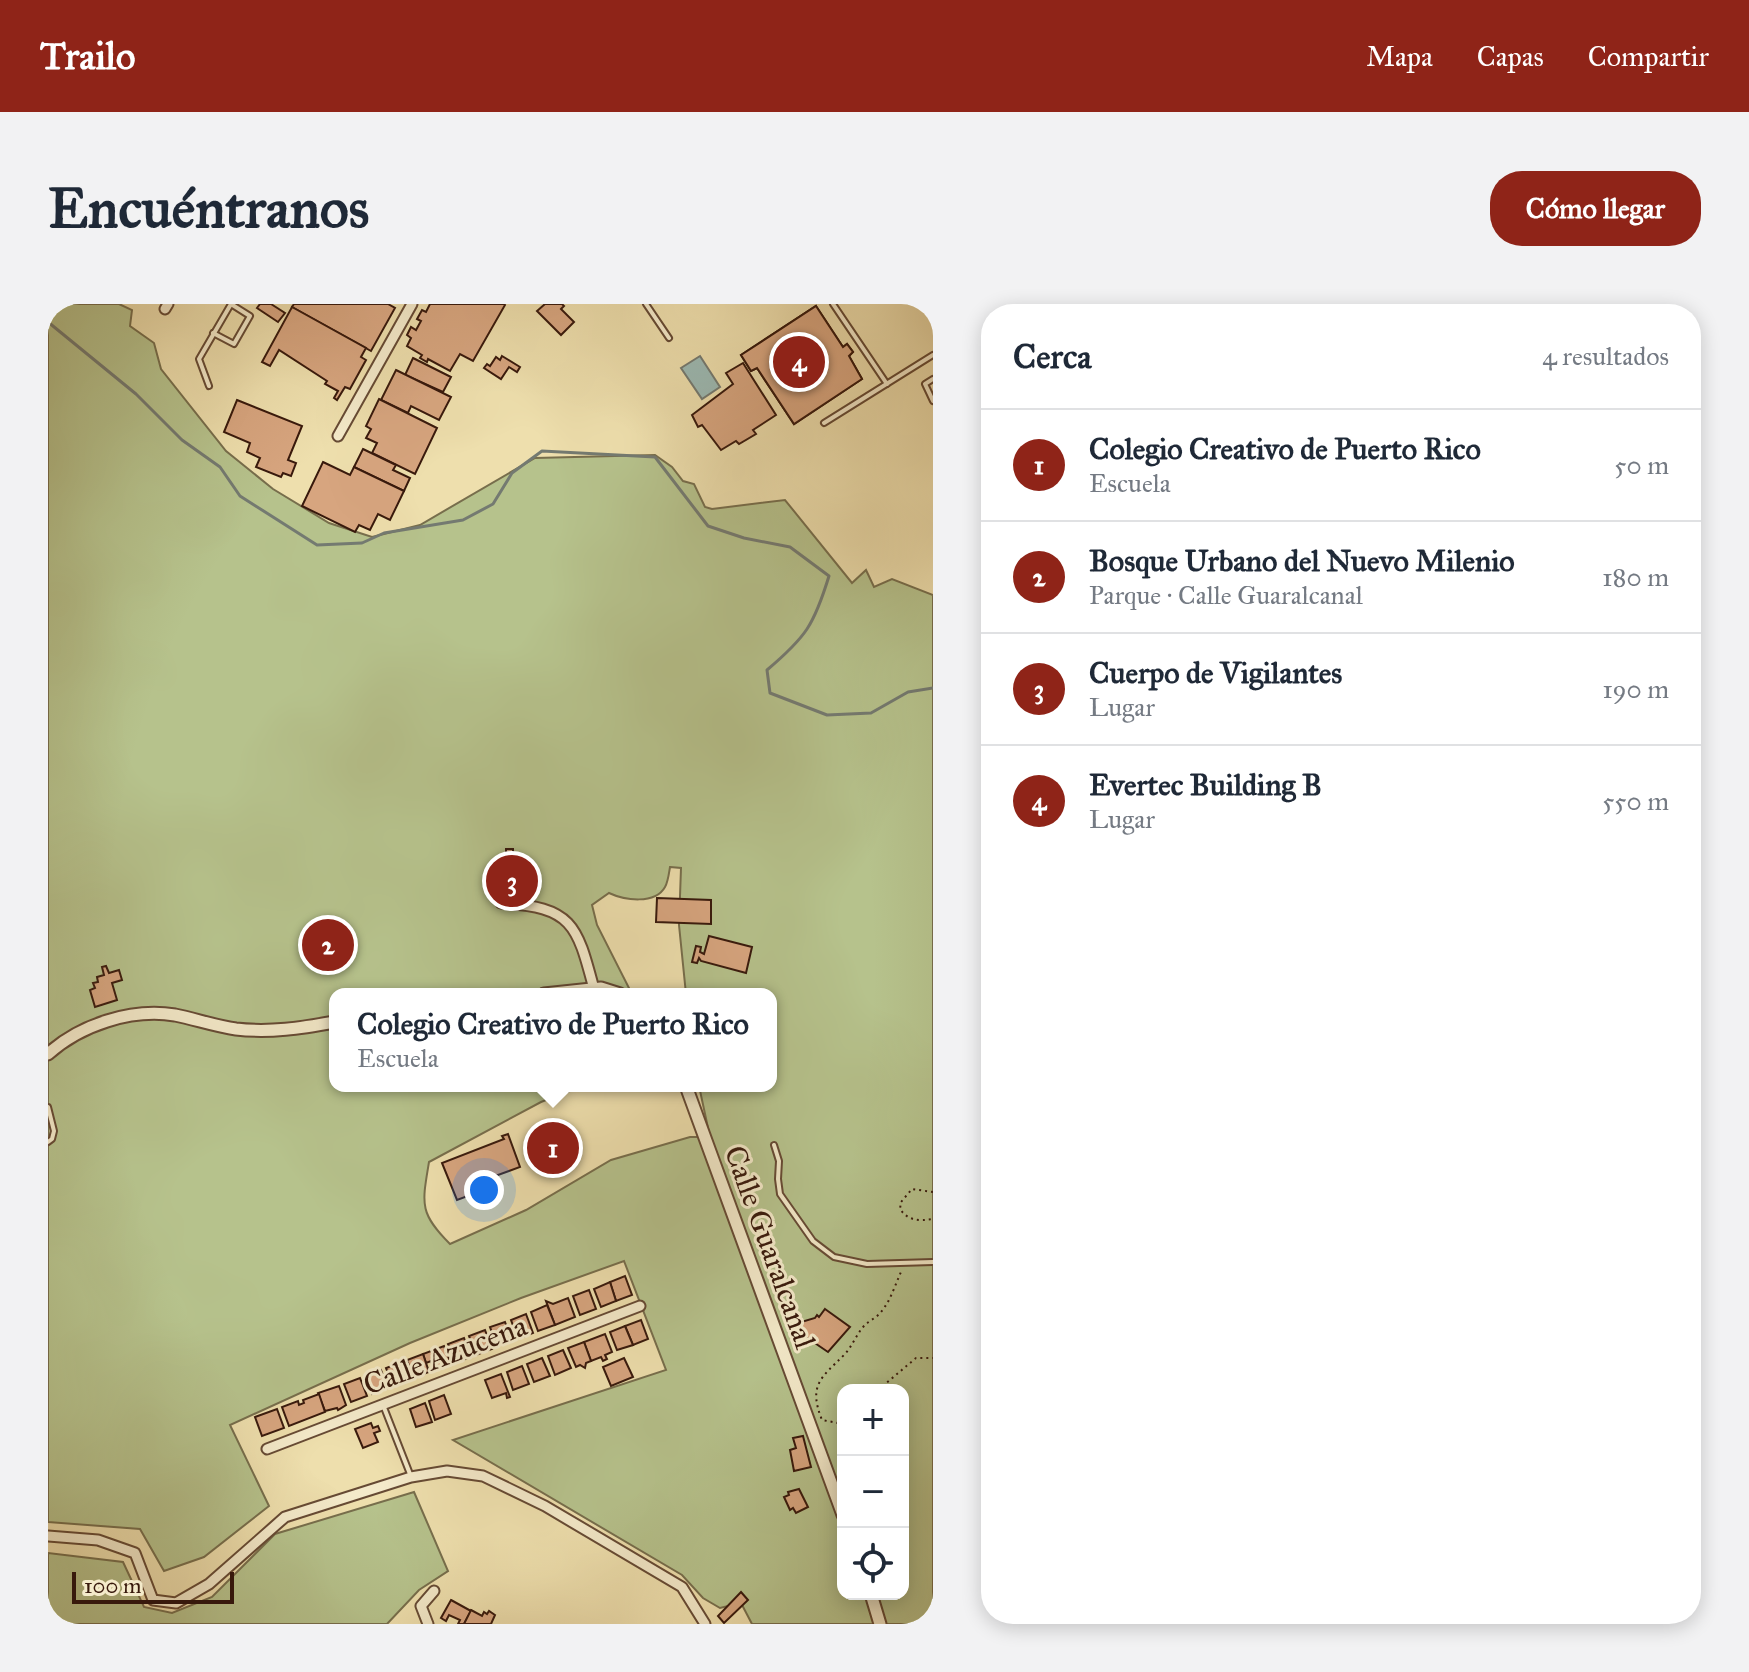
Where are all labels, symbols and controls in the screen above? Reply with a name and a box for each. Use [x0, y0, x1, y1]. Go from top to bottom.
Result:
text: Trailo [40, 33, 135, 79]
text: Mapa [1366, 39, 1433, 74]
text: Capas [1477, 39, 1544, 74]
text: Compartir [1588, 39, 1709, 74]
button: Cómo llegar [1490, 171, 1701, 246]
text: Encuéntranos [48, 174, 369, 242]
pin: 4 [773, 332, 825, 392]
text: Cerca [1013, 336, 1092, 377]
text: 4 resultados [1542, 340, 1669, 372]
text: Colegio Creativo de Puerto Rico [1089, 431, 1481, 467]
text: 1 [1034, 449, 1044, 481]
text: 50 m [1614, 449, 1669, 481]
text: Escuela [1089, 467, 1171, 499]
text: Bosque Urbano del Nuevo Milenio [1089, 543, 1515, 579]
text: 2 [1033, 561, 1045, 593]
text: 180 m [1602, 561, 1669, 593]
text: Parque · Calle Guaralcanal [1089, 579, 1363, 611]
text: Cuerpo de Vigilantes [1089, 655, 1342, 691]
text: 3 [1034, 673, 1044, 705]
text: 190 m [1602, 673, 1669, 705]
text: Lugar [1089, 691, 1155, 723]
text: Evertec Building B [1089, 767, 1322, 803]
text: 4 [1032, 785, 1046, 817]
text: 550 m [1602, 785, 1669, 817]
text: Lugar [1089, 803, 1155, 835]
pin: 3 [486, 851, 538, 911]
pin: 2 [302, 915, 354, 975]
popup [329, 988, 777, 1092]
text: Colegio Creativo de Puerto Rico [357, 1006, 749, 1042]
text: Escuela [357, 1042, 439, 1074]
pin: 1 [527, 1118, 579, 1178]
street label: Calle Guaralcanal [717, 1141, 824, 1354]
your location [464, 1170, 504, 1210]
street label: Calle Azucena [358, 1307, 532, 1403]
map controls [837, 1384, 909, 1600]
button: + [837, 1384, 909, 1456]
button: − [837, 1456, 909, 1528]
button: locate [837, 1528, 909, 1600]
scale bar [72, 1568, 234, 1604]
text: 100 m [84, 1572, 141, 1599]

